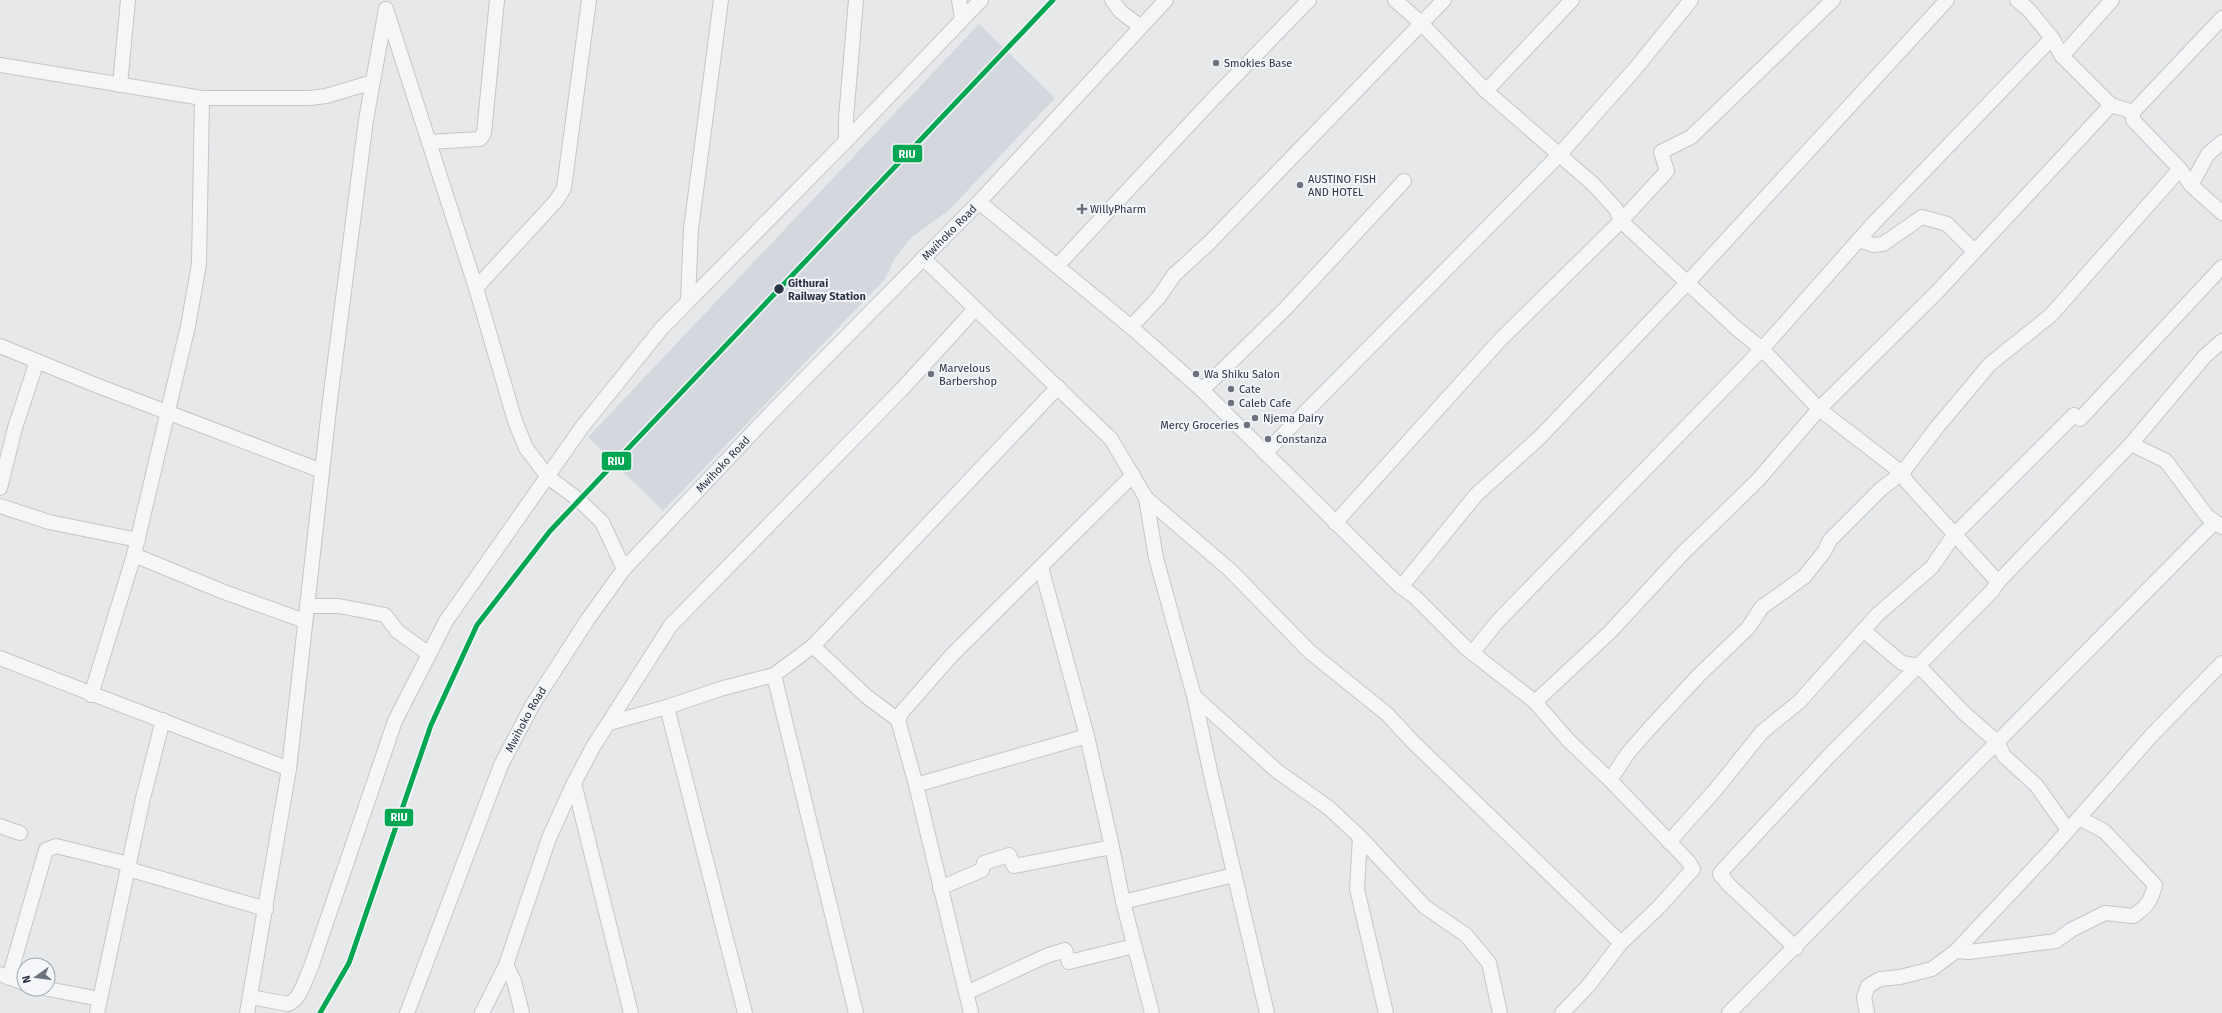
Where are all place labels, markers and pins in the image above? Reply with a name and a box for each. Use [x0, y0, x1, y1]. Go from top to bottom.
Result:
place label: Smokies Base [1224, 57, 1292, 70]
marker: Smokies Base [1211, 58, 1221, 68]
place label: AUSTINO FISH AND HOTEL [1308, 173, 1376, 199]
marker: AUSTINO FISH AND HOTEL [1295, 180, 1305, 190]
place label: WillyPharm [1090, 203, 1146, 216]
marker: WillyPharm [1077, 204, 1087, 214]
place label: Githurai Railway Station [788, 277, 866, 303]
marker: Githurai Railway Station [772, 282, 786, 296]
place label: Marvelous Barbershop [939, 362, 997, 388]
place label: Wa Shiku Salon [1204, 368, 1280, 381]
marker: Marvelous Barbershop [926, 369, 936, 379]
marker: Wa Shiku Salon [1191, 369, 1201, 379]
place label: Cate [1239, 383, 1261, 396]
marker: Cate [1226, 384, 1236, 394]
place label: Caleb Cafe [1239, 397, 1291, 410]
marker: Caleb Cafe [1226, 398, 1236, 408]
place label: Njema Dairy [1263, 412, 1324, 425]
marker: Njema Dairy [1250, 413, 1260, 423]
place label: Mercy Groceries [1160, 419, 1239, 432]
marker: Mercy Groceries [1242, 420, 1252, 430]
place label: Constanza [1276, 433, 1327, 446]
marker: Constanza [1263, 434, 1273, 444]

